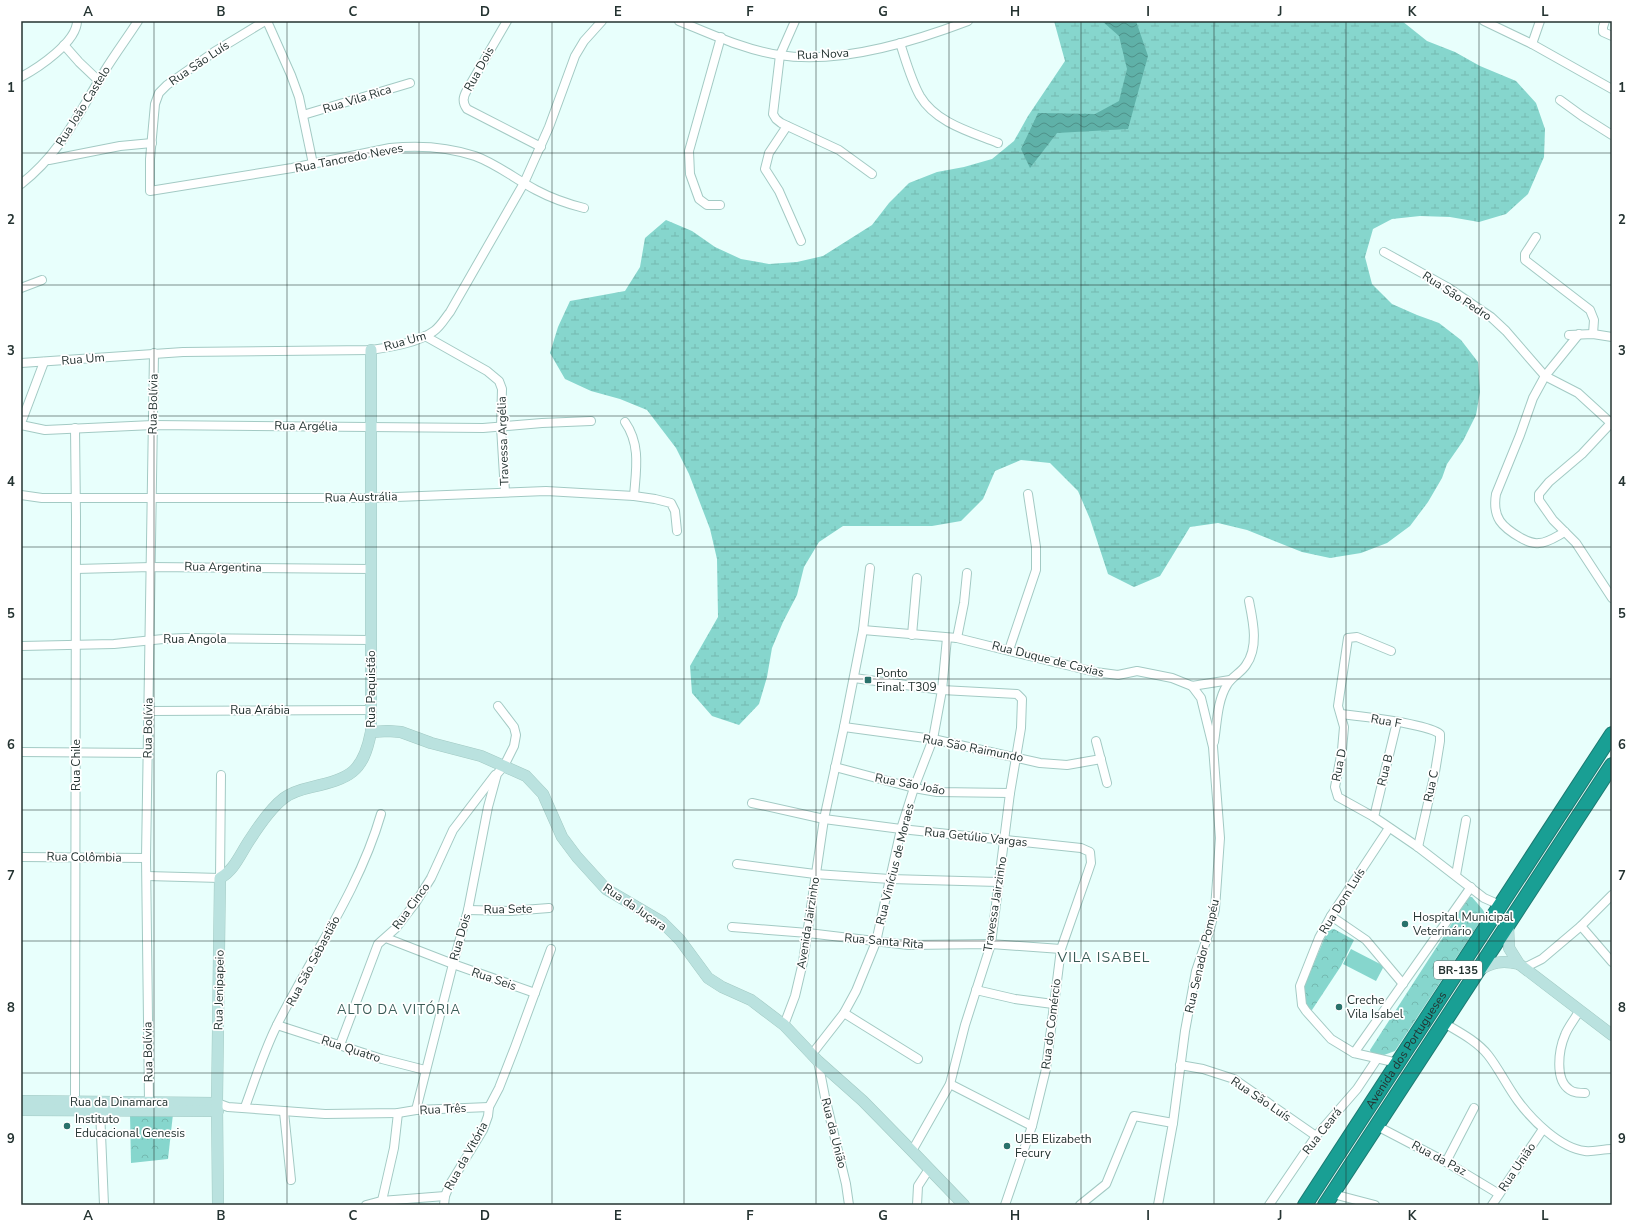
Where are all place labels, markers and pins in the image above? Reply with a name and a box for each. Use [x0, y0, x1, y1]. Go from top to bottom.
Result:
place label: Ponto Final: T309 [876, 665, 937, 695]
marker: Ponto Final: T309 [863, 675, 873, 685]
place label: Hospital Municipal Veterinário [1412, 909, 1514, 939]
marker: Hospital Municipal Veterinário [1400, 919, 1410, 929]
place label: Creche Vila Isabel [1346, 992, 1404, 1022]
marker: Creche Vila Isabel [1334, 1002, 1344, 1012]
place label: Instituto Educacional Genesis [75, 1111, 185, 1141]
marker: Instituto Educacional Genesis [62, 1121, 72, 1131]
place label: UEB Elizabeth Fecury [1015, 1131, 1092, 1161]
marker: UEB Elizabeth Fecury [1002, 1141, 1012, 1151]

